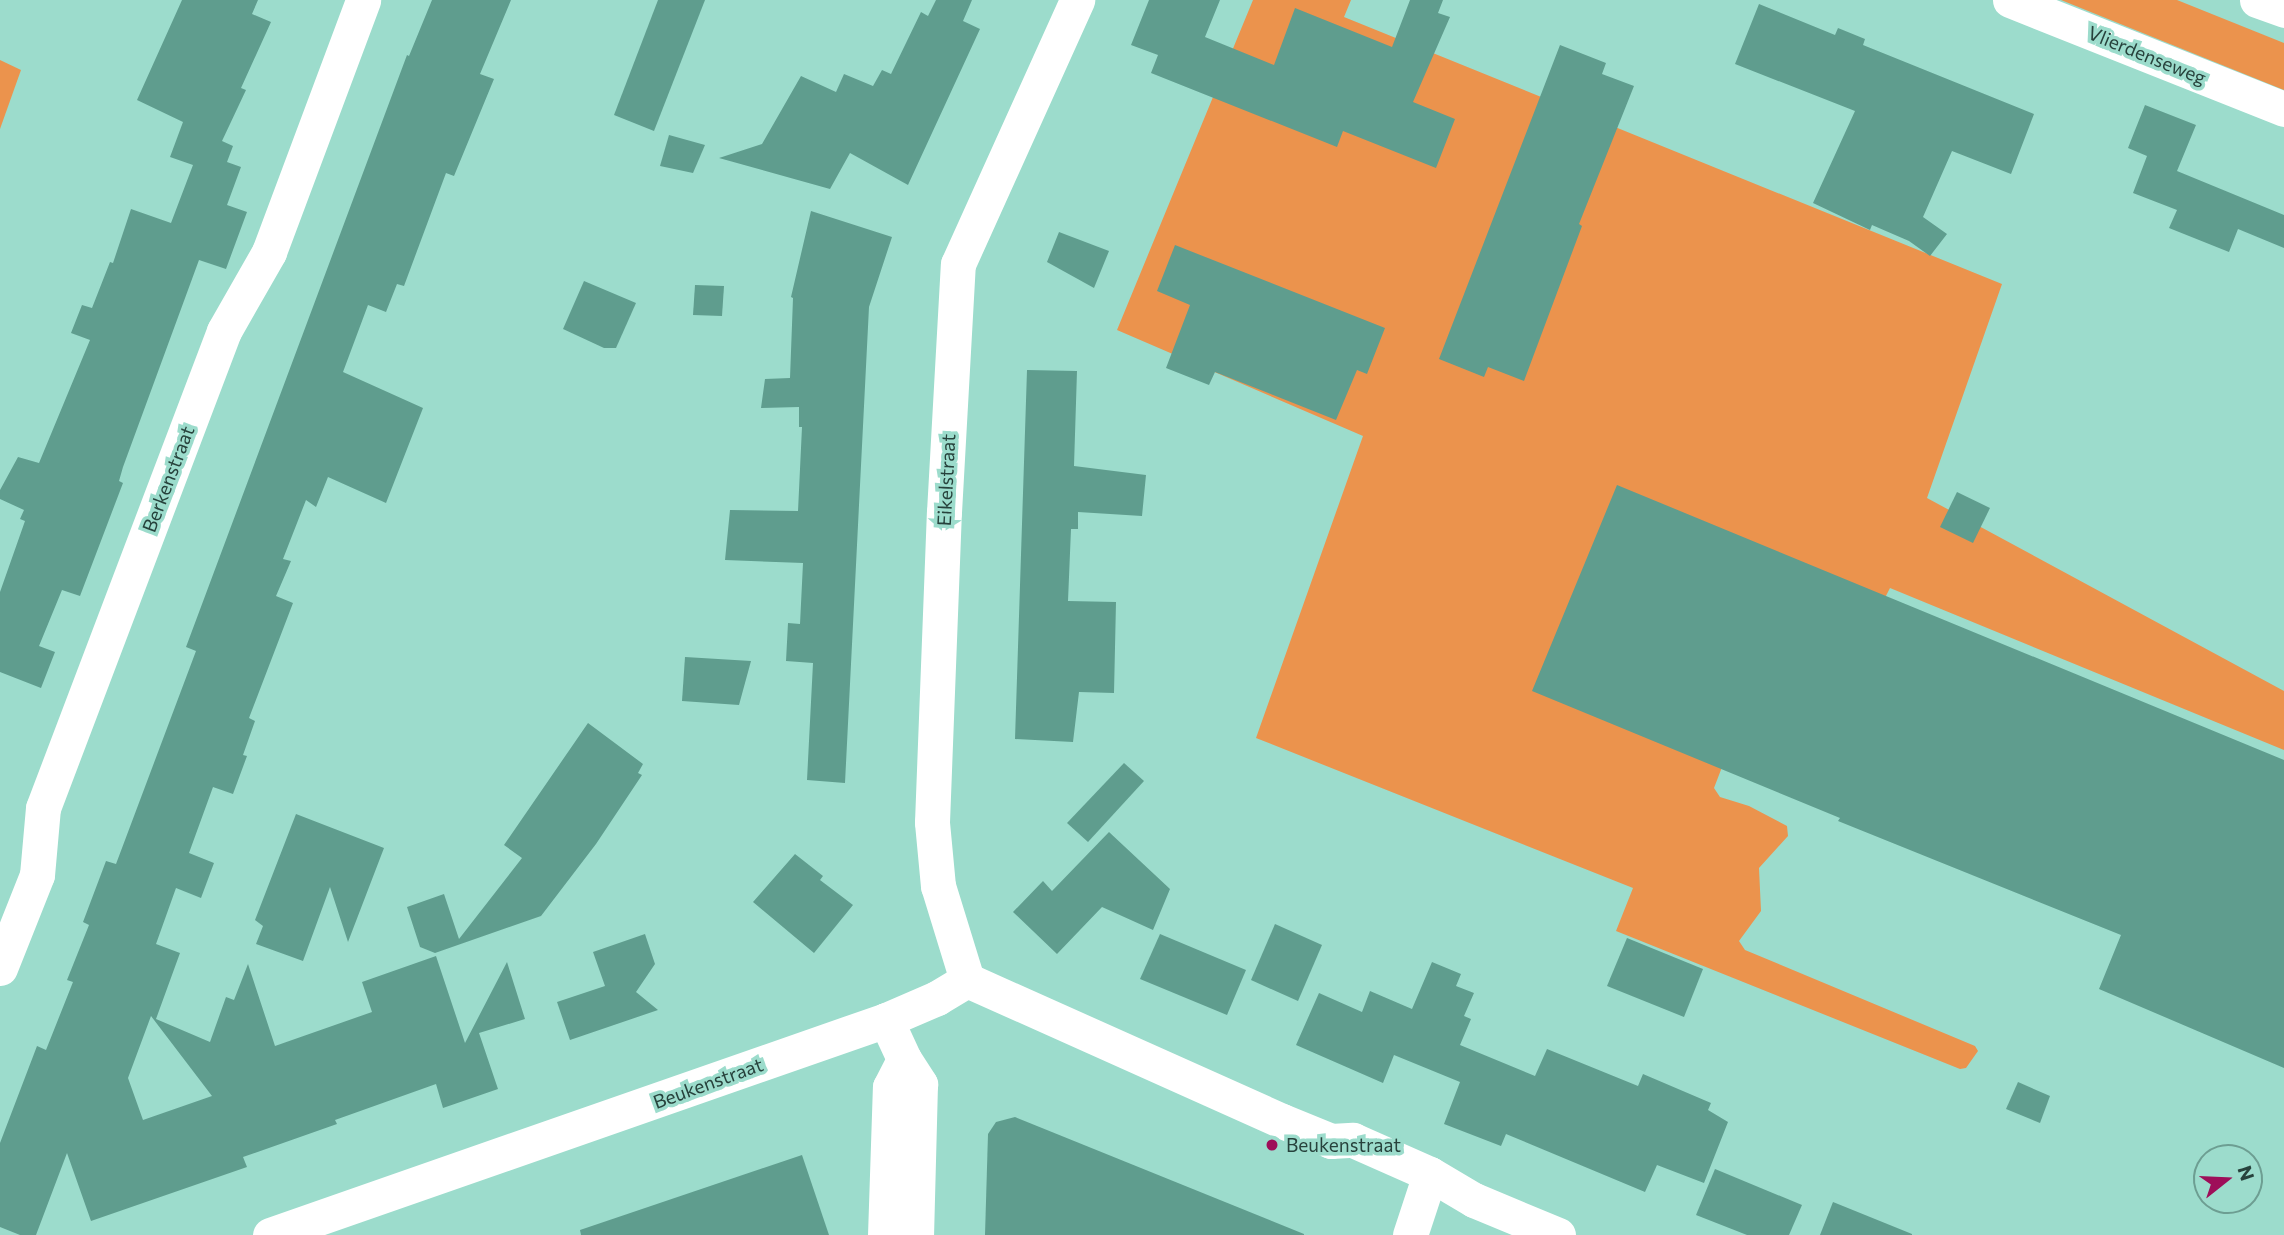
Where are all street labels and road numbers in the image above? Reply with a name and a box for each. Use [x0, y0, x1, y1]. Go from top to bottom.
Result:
street label: Vlierdenseweg [2085, 21, 2209, 89]
street label: Berkenstraat [137, 423, 199, 535]
street label: Eikelstraat [932, 433, 960, 527]
street label: Beukenstraat [650, 1053, 766, 1113]

